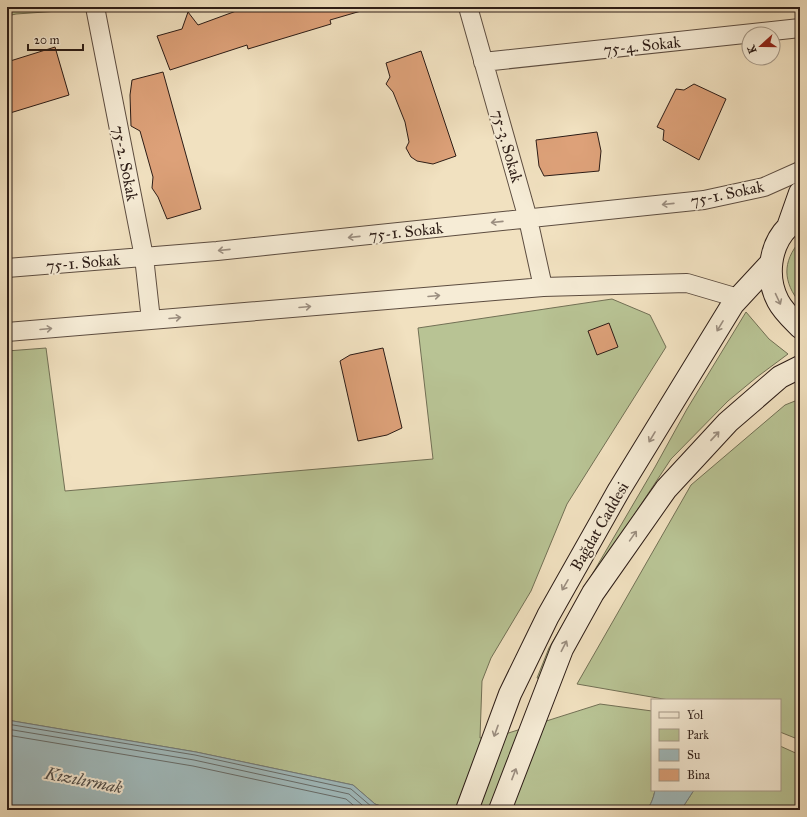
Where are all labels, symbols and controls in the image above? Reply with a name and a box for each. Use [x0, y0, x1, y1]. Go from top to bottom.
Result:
scale bar [28, 26, 83, 52]
north arrow [741, 26, 781, 66]
street label: 75-4. Sokak [603, 32, 682, 59]
text: 20 m [34, 33, 60, 47]
text: K [744, 42, 760, 55]
street label: 75-3. Sokak [488, 108, 527, 185]
street label: 75-2. Sokak [109, 124, 142, 203]
street label: 75-1. Sokak [689, 176, 766, 211]
one-way arrow [662, 200, 675, 208]
street label: 75-1. Sokak [368, 218, 445, 245]
one-way arrow [491, 218, 504, 226]
one-way arrow [348, 233, 361, 240]
one-way arrow [218, 246, 231, 254]
street label: 75-1. Sokak [45, 250, 122, 275]
one-way arrow [427, 292, 440, 299]
one-way arrow [775, 292, 782, 304]
one-way arrow [298, 303, 311, 310]
one-way arrow [168, 314, 181, 321]
one-way arrow [715, 320, 723, 332]
one-way arrow [39, 325, 52, 333]
one-way arrow [711, 430, 720, 441]
one-way arrow [648, 431, 656, 442]
street label: Bağdat Caddesi [566, 478, 634, 575]
one-way arrow [629, 531, 637, 542]
one-way arrow [561, 579, 569, 591]
one-way arrow [561, 640, 568, 652]
legend [651, 699, 781, 791]
text: Yol [687, 708, 704, 722]
one-way arrow [492, 725, 500, 737]
text: Park [687, 728, 709, 742]
text: Su [687, 748, 701, 762]
water label: Kızılırmak [42, 763, 125, 798]
one-way arrow [511, 768, 519, 780]
text: Bina [687, 768, 711, 782]

